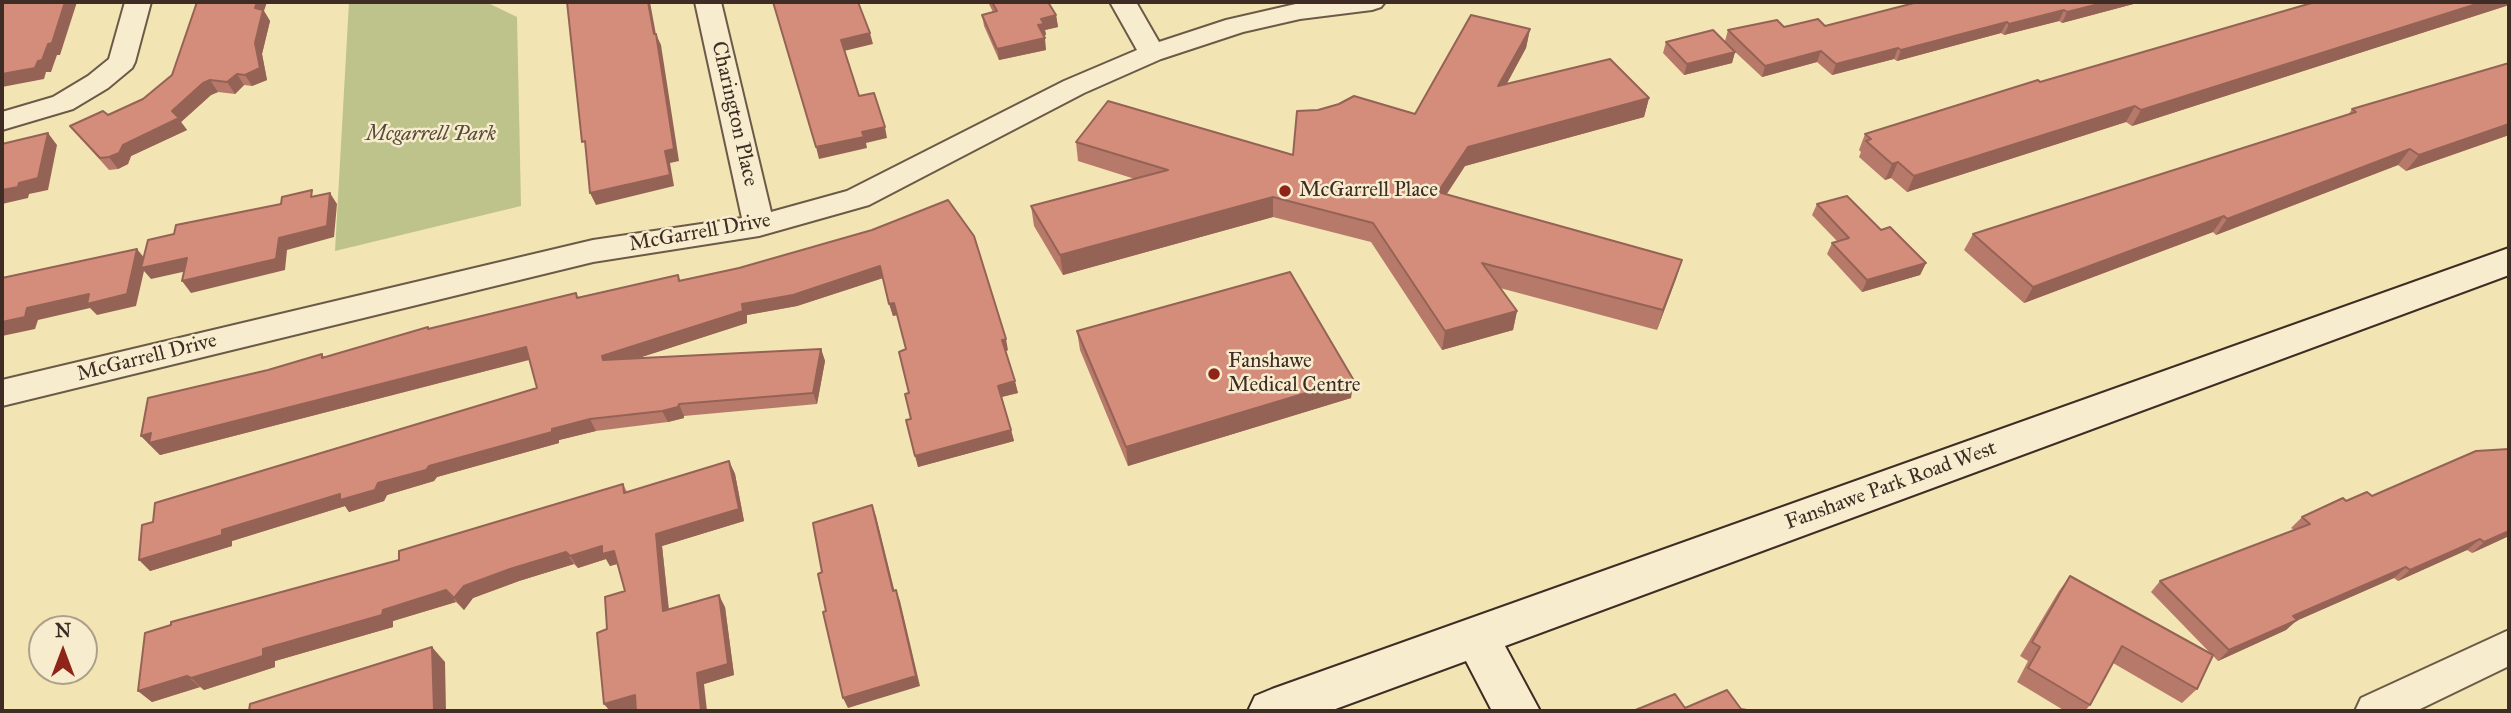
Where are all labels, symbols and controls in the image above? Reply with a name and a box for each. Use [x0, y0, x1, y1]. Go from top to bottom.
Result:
street label: Charington Place [705, 39, 763, 189]
park label: Mcgarrell Park [366, 122, 496, 148]
place label: McGarrell Place [1299, 178, 1438, 204]
marker: McGarrell Place [1277, 183, 1293, 199]
street label: McGarrell Drive [627, 208, 773, 258]
street label: McGarrell Drive [74, 328, 220, 388]
place label: Fanshawe Medical Centre [1228, 349, 1361, 399]
marker: Fanshawe Medical Centre [1206, 366, 1222, 382]
street label: Fanshawe Park Road West [1782, 436, 2000, 536]
north arrow [28, 615, 98, 685]
text: N [55, 619, 71, 642]

